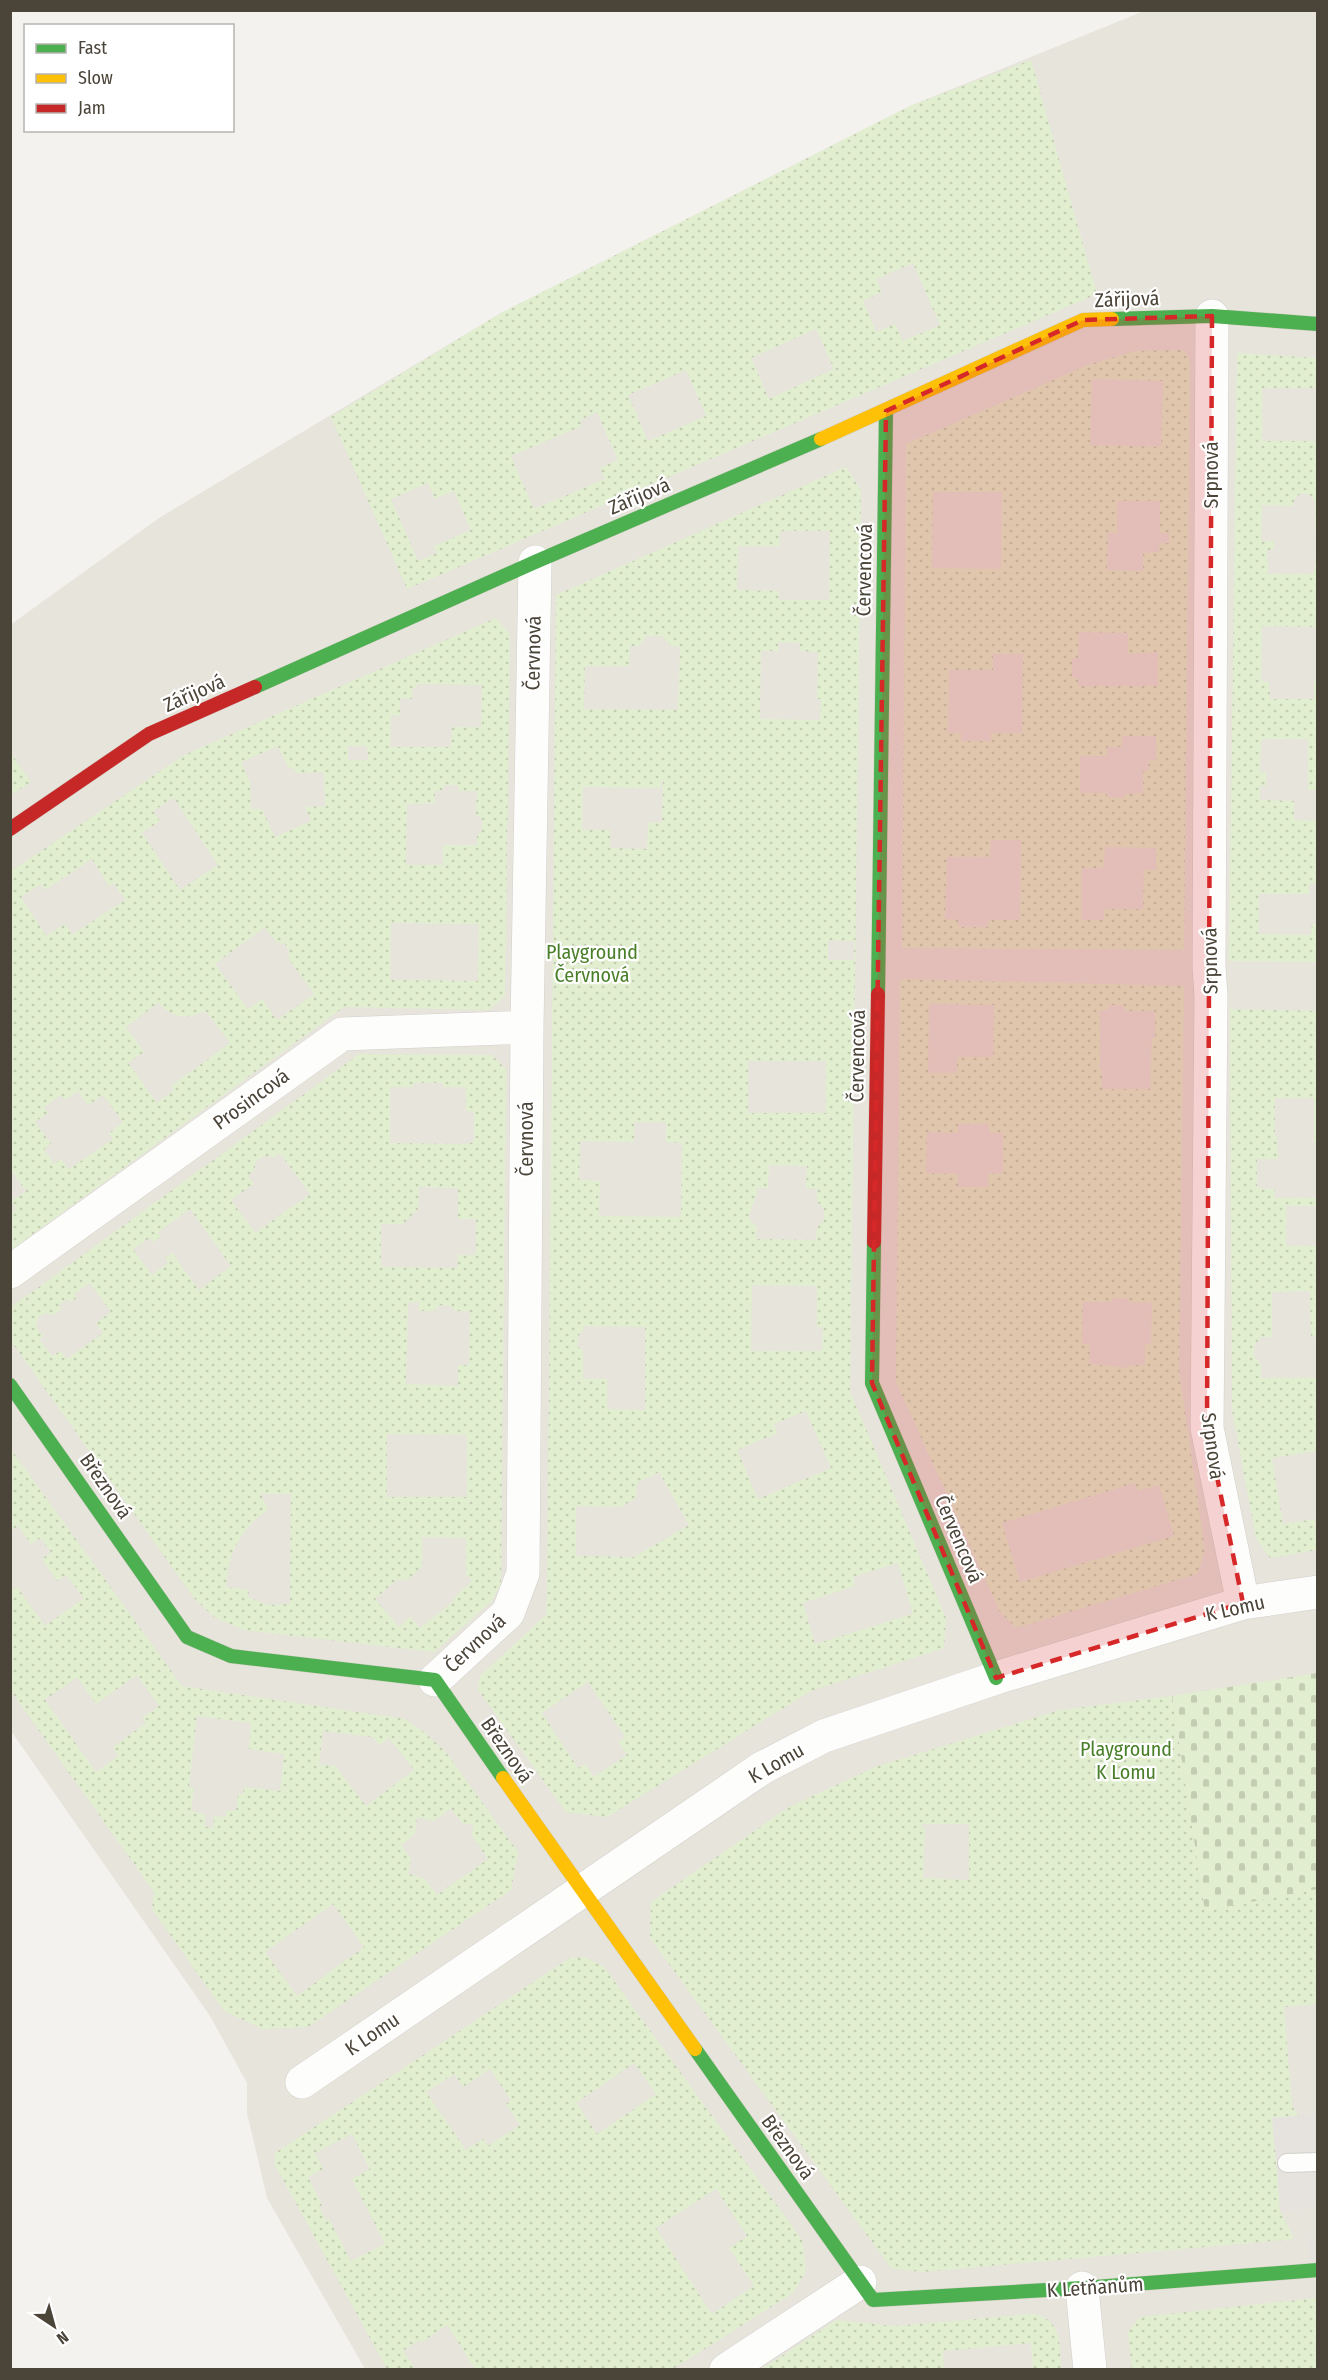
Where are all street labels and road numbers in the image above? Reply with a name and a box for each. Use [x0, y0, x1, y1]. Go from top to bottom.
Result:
street label: Zářijová [1094, 286, 1160, 312]
street label: Srpnová [1199, 442, 1223, 508]
street label: Zářijová [604, 472, 674, 520]
street label: Červencová [851, 523, 877, 617]
street label: Červnová [520, 615, 546, 691]
street label: Zářijová [159, 669, 229, 717]
street label: Srpnová [1197, 927, 1223, 995]
street label: Červencová [844, 1009, 870, 1103]
street label: Prosincová [208, 1063, 294, 1135]
street label: Červnová [514, 1102, 538, 1176]
street label: Srpnová [1196, 1411, 1230, 1481]
street label: Březnová [75, 1449, 137, 1523]
street label: Červencová [930, 1492, 988, 1586]
street label: K Lomu [1203, 1590, 1267, 1626]
street label: Červnová [439, 1609, 511, 1677]
street label: Březnová [476, 1713, 538, 1787]
street label: K Lomu [744, 1738, 808, 1788]
street label: K Lomu [340, 2007, 404, 2061]
street label: Březnová [756, 2110, 820, 2184]
street label: K Letňanům [1046, 2272, 1144, 2302]

